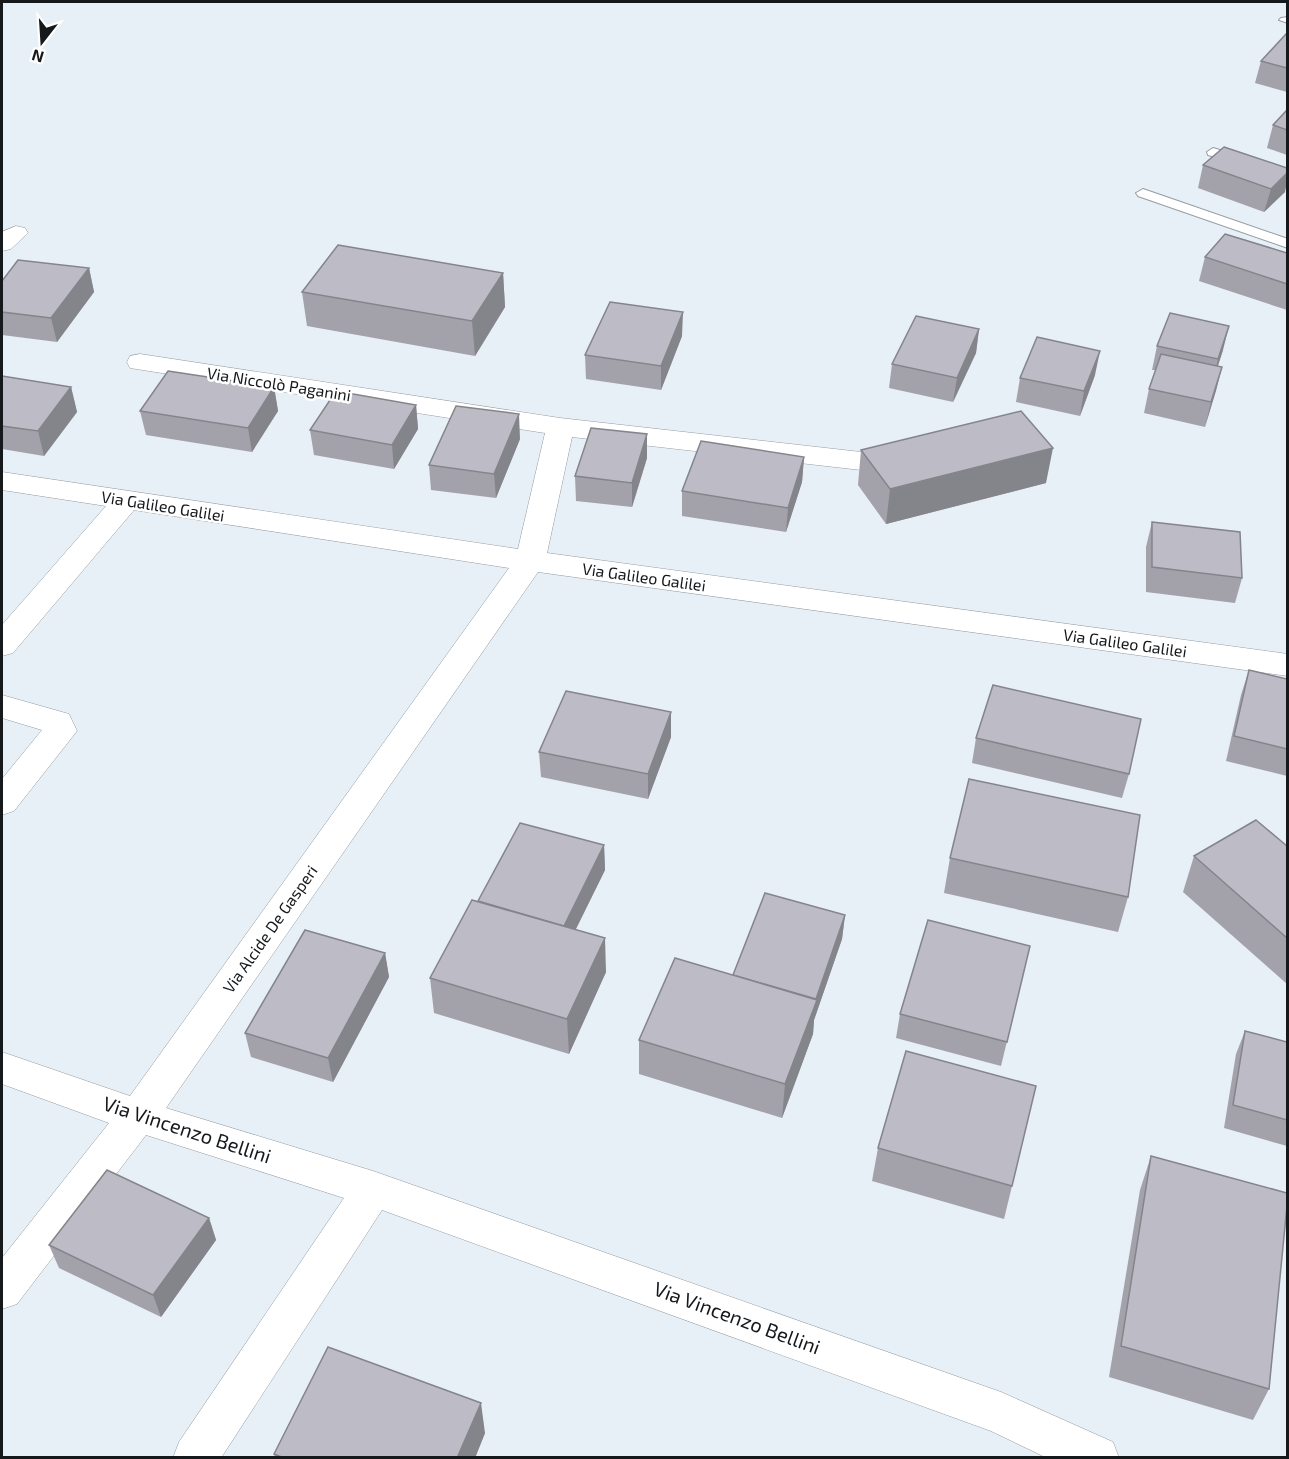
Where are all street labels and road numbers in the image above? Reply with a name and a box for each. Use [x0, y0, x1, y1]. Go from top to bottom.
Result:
street label: Via Niccolò Paganini [206, 363, 352, 404]
street label: Via Galileo Galilei [100, 486, 226, 525]
street label: Via Galileo Galilei [581, 558, 707, 595]
street label: Via Galileo Galilei [1062, 624, 1188, 661]
street label: Via Alcide De Gasperi [218, 861, 321, 996]
street label: Via Vincenzo Bellini [100, 1091, 274, 1168]
street label: Via Vincenzo Bellini [651, 1276, 824, 1358]

